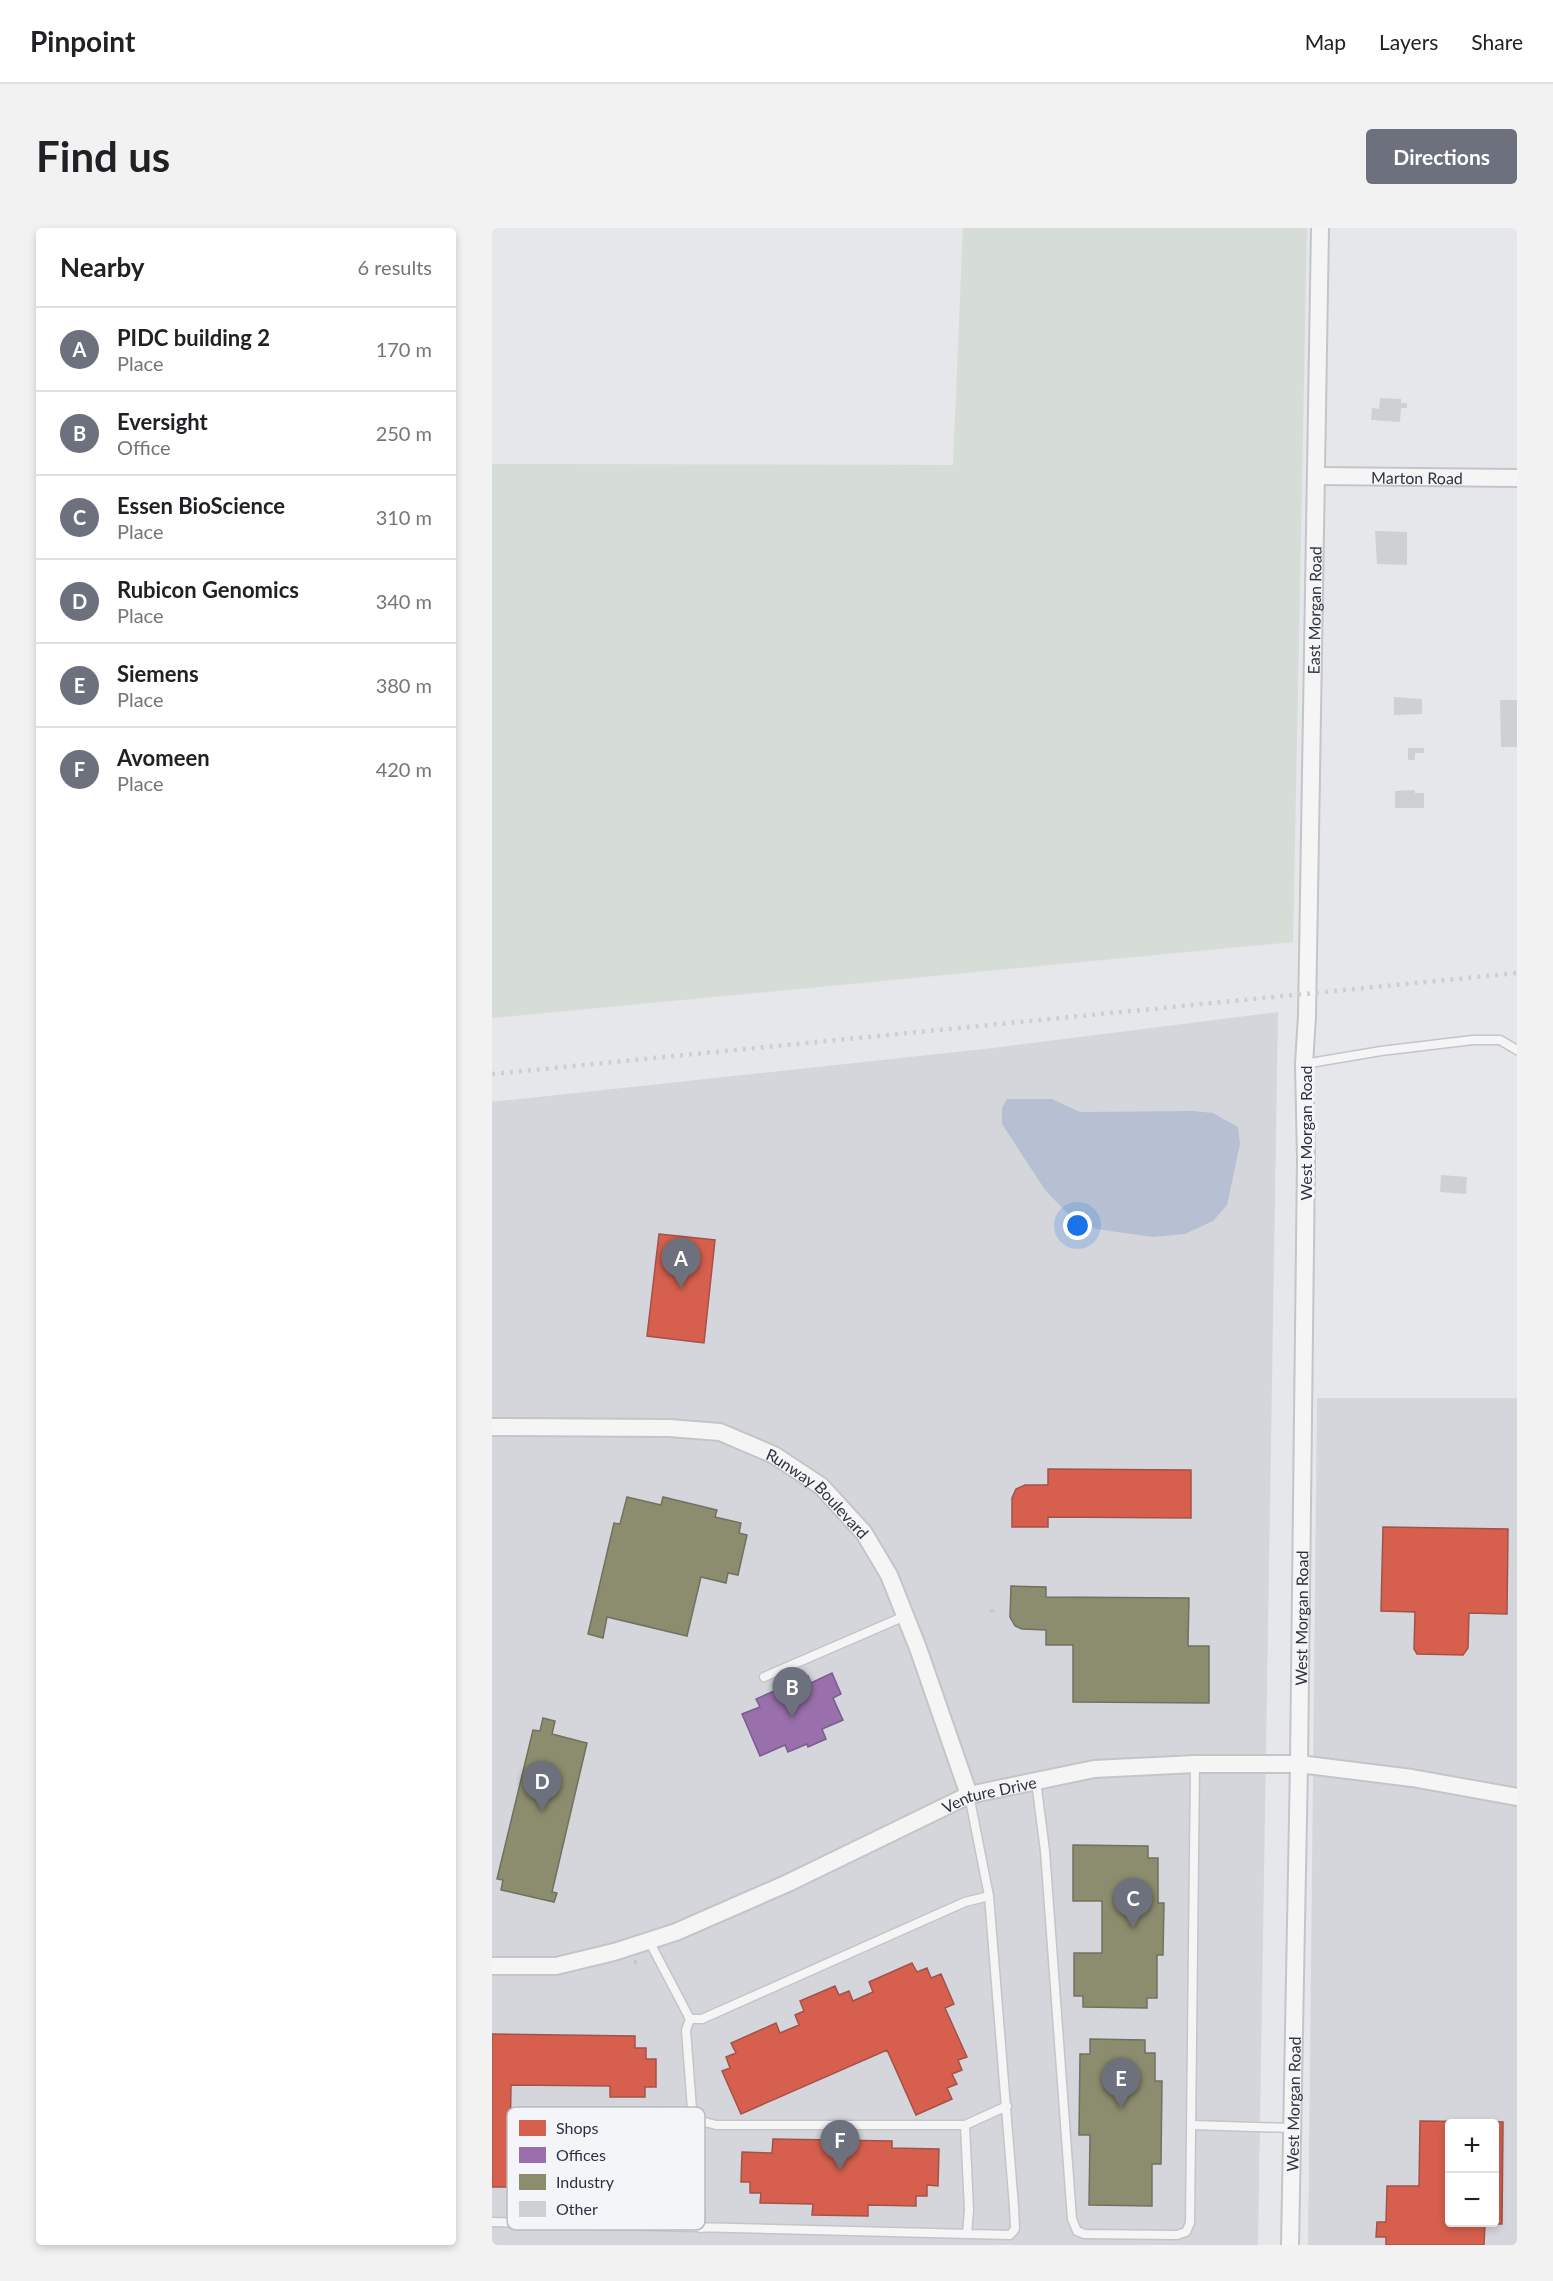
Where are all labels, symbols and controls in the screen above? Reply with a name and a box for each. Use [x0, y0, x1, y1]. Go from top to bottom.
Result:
text: Pinpoint [30, 24, 135, 58]
text: Map [1305, 29, 1346, 54]
text: Layers [1379, 29, 1438, 54]
text: Share [1471, 29, 1523, 54]
button: Directions [1366, 129, 1517, 184]
text: Find us [36, 131, 170, 181]
text: Nearby [60, 251, 145, 283]
text: 6 results [357, 255, 432, 279]
text: PIDC building 2 [117, 324, 270, 351]
text: A [73, 337, 86, 361]
text: 170 m [376, 337, 432, 361]
text: Place [117, 351, 164, 375]
text: Eversight [117, 408, 208, 435]
text: B [73, 421, 86, 445]
text: 250 m [376, 421, 432, 445]
text: Office [117, 435, 171, 459]
street label: Marton Road [1371, 467, 1463, 487]
text: Essen BioScience [117, 492, 285, 519]
text: C [73, 505, 86, 529]
text: 310 m [376, 505, 432, 529]
text: Place [117, 519, 164, 543]
street label: East Morgan Road [1303, 546, 1324, 674]
text: Rubicon Genomics [117, 576, 299, 603]
text: D [72, 589, 87, 613]
text: 340 m [376, 589, 432, 613]
text: Place [117, 603, 164, 627]
text: Siemens [117, 660, 199, 687]
text: E [74, 673, 85, 697]
text: 380 m [376, 673, 432, 697]
text: Place [117, 687, 164, 711]
text: Avomeen [117, 744, 210, 771]
text: F [74, 757, 85, 781]
text: 420 m [376, 757, 432, 781]
text: Place [117, 771, 164, 795]
street label: West Morgan Road [1296, 1066, 1315, 1200]
your location [1063, 1211, 1092, 1240]
pin: A [662, 1238, 700, 1288]
street label: Runway Boulevard [764, 1443, 873, 1542]
street label: West Morgan Road [1290, 1550, 1311, 1686]
pin: B [772, 1668, 812, 1717]
pin: D [523, 1762, 562, 1811]
street label: Venture Drive [939, 1772, 1038, 1816]
pin: C [1114, 1878, 1152, 1928]
street label: West Morgan Road [1282, 2036, 1303, 2172]
pin: E [1102, 2058, 1140, 2108]
legend [507, 2107, 705, 2230]
text: Shops [556, 2118, 599, 2137]
map controls [1445, 2119, 1499, 2227]
button: + [1445, 2119, 1499, 2173]
pin: F [820, 2120, 860, 2170]
text: Offices [556, 2145, 606, 2164]
text: Industry [556, 2172, 615, 2191]
button: − [1445, 2173, 1499, 2227]
text: Other [556, 2199, 598, 2218]

